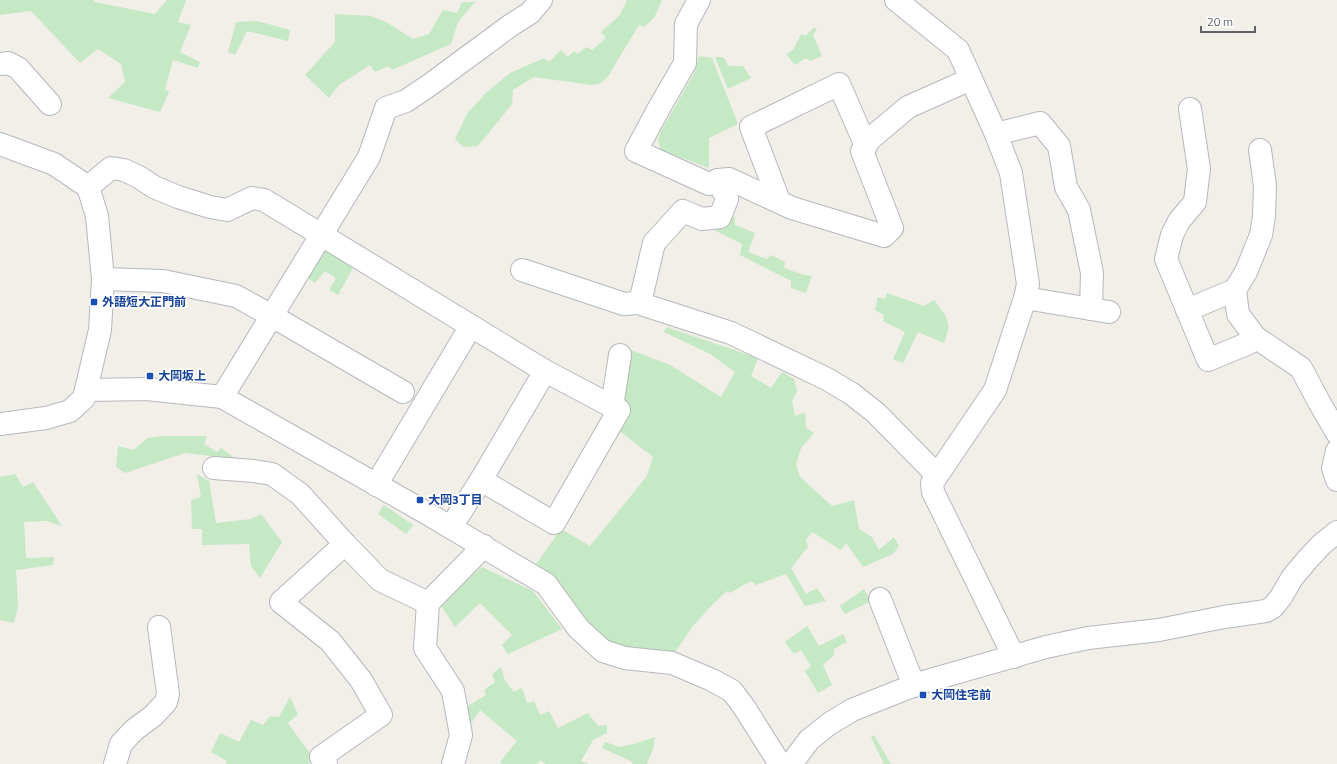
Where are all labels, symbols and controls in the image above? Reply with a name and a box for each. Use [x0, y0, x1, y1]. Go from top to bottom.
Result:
scale bar [1201, 8, 1255, 34]
text: 20 m [1207, 12, 1233, 31]
place label: 外語短大正門前 [102, 292, 186, 311]
marker: 外語短大正門前 [89, 297, 99, 307]
place label: 大岡坂上 [158, 366, 206, 385]
marker: 大岡坂上 [145, 371, 155, 381]
place label: 大岡3丁目 [428, 490, 483, 509]
marker: 大岡3丁目 [415, 495, 425, 505]
place label: 大岡住宅前 [931, 685, 991, 704]
marker: 大岡住宅前 [918, 690, 928, 700]

